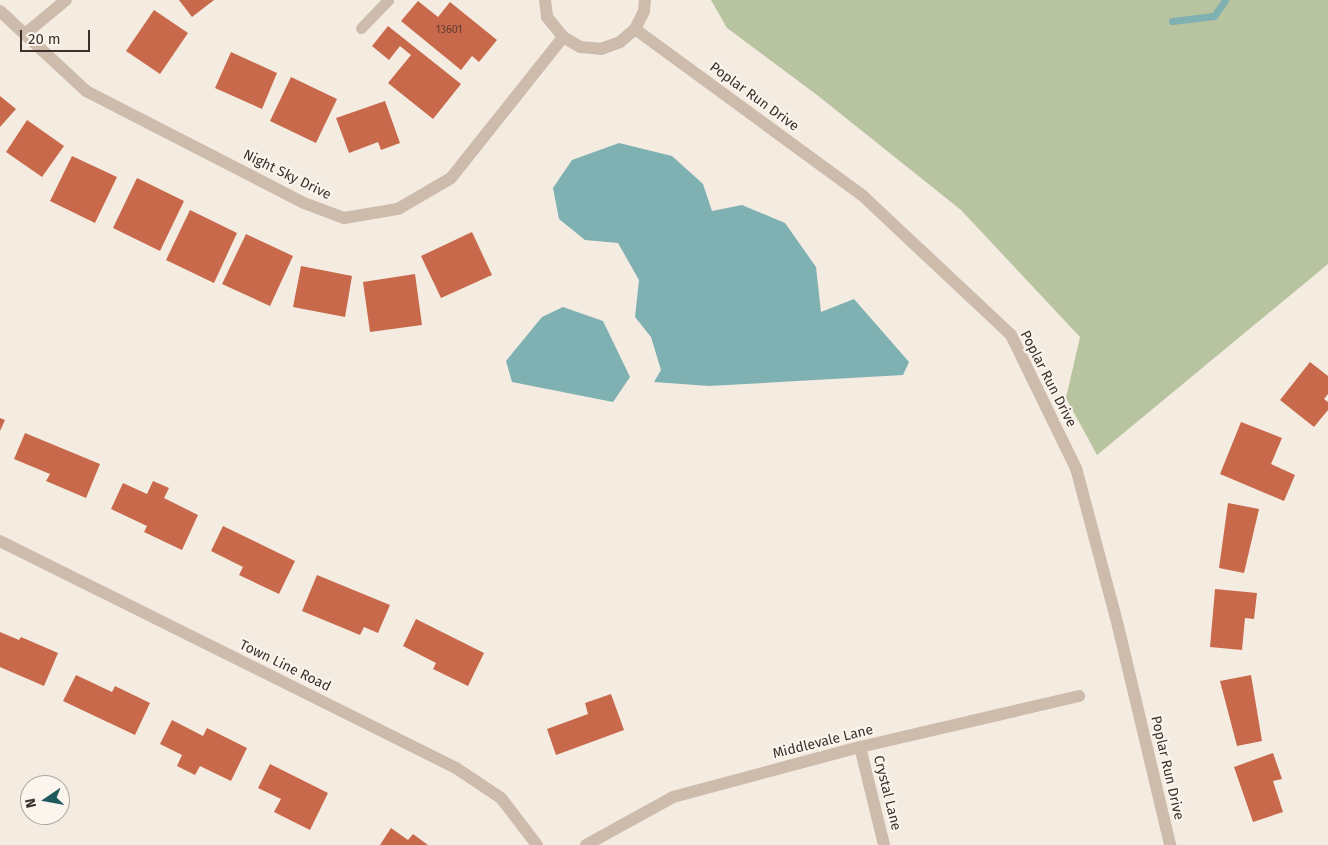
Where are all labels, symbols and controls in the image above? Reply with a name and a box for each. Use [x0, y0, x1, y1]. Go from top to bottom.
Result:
scale bar [22, 20, 92, 52]
house number: 13601 [436, 23, 462, 37]
text: 20 m [28, 30, 61, 48]
street label: Poplar Run Drive [706, 59, 802, 135]
street label: Night Sky Drive [240, 146, 334, 204]
street label: Poplar Run Drive [1016, 328, 1080, 430]
street label: Town Line Road [237, 637, 333, 695]
street label: Poplar Run Drive [1147, 714, 1187, 822]
street label: Middlevale Lane [771, 721, 875, 763]
street label: Crystal Lane [870, 754, 904, 832]
north arrow [20, 775, 70, 825]
text: N [22, 797, 40, 809]

